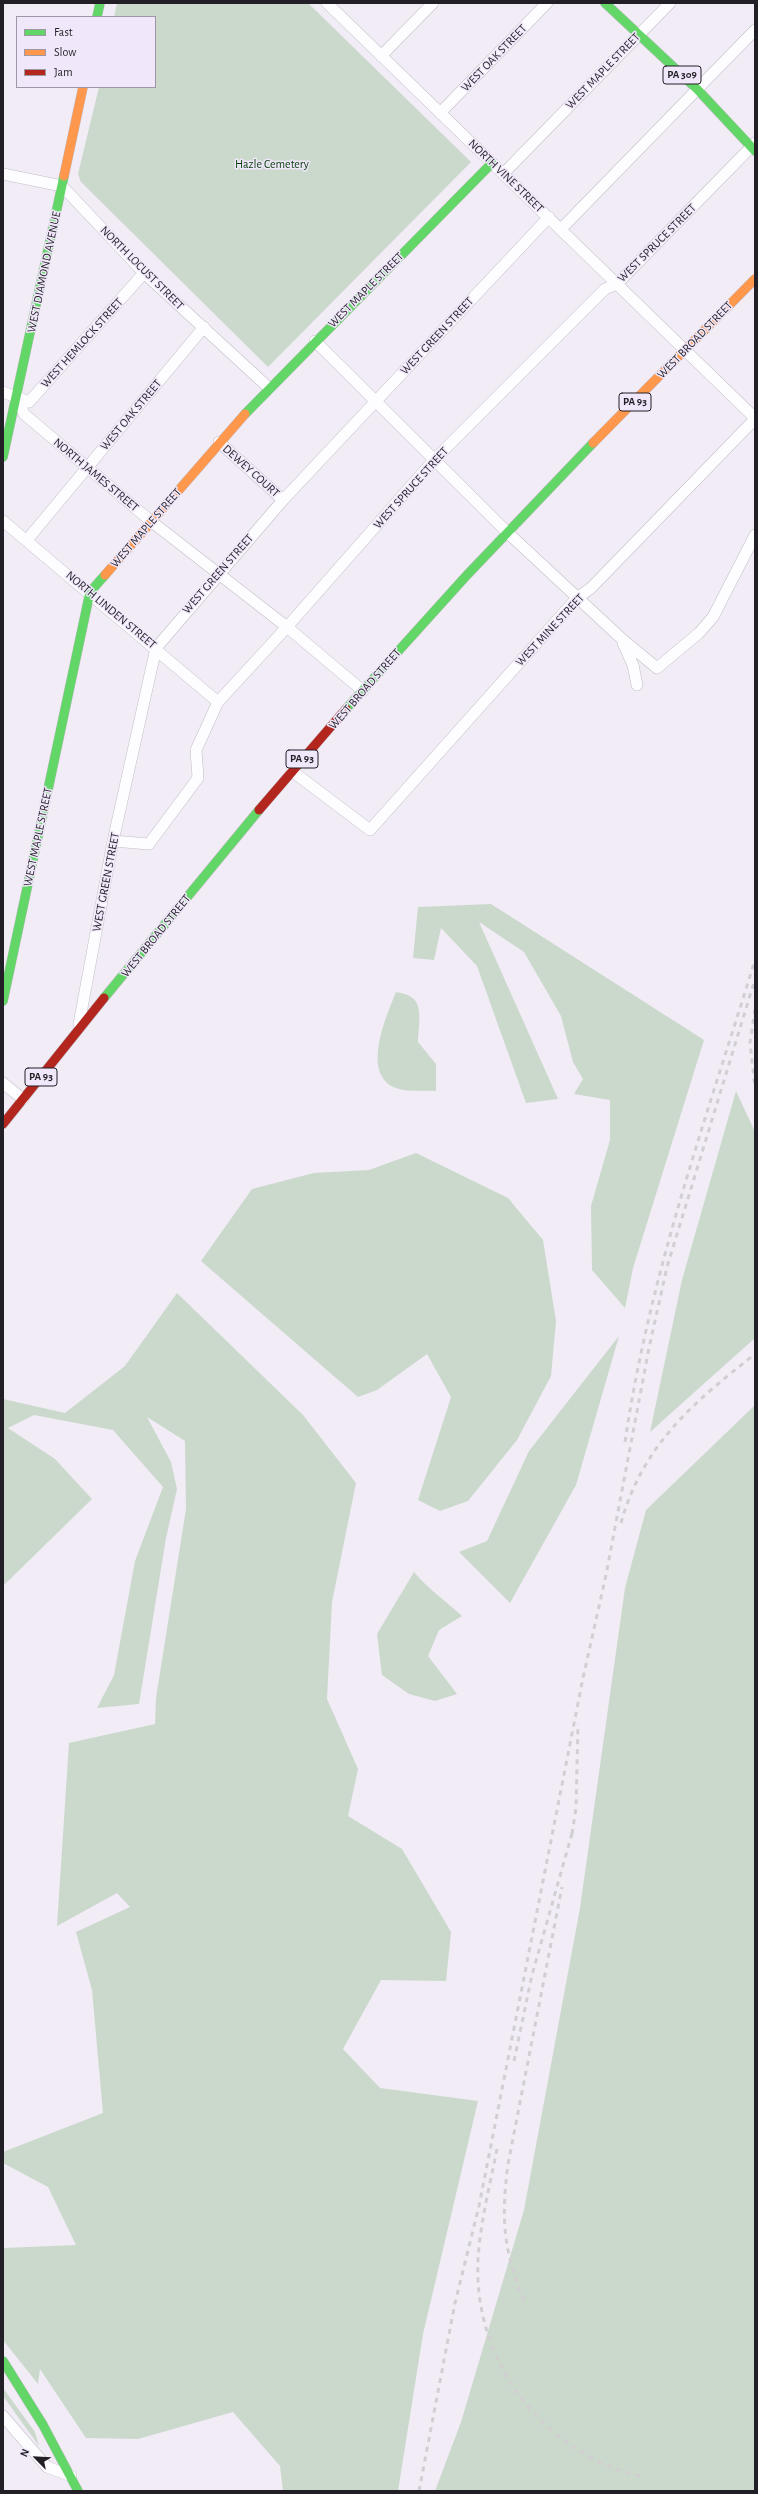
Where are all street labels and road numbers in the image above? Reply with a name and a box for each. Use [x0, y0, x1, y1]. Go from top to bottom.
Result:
street label: WEST OAK STREET [458, 21, 530, 95]
street label: WEST MAPLE STREET [563, 30, 643, 112]
road number: PA 309 [663, 66, 701, 84]
street label: NORTH VINE STREET [465, 136, 547, 216]
street label: WEST SPRUCE STREET [615, 201, 699, 285]
street label: WEST DIAMOND AVENUE [24, 210, 64, 334]
street label: NORTH LOCUST STREET [97, 223, 187, 313]
street label: WEST MAPLE STREET [325, 249, 407, 331]
street label: WEST GREEN STREET [397, 294, 477, 378]
street label: WEST HEMLOCK STREET [38, 295, 126, 391]
street label: WEST BROAD STREET [654, 298, 736, 382]
street label: WEST OAK STREET [97, 377, 165, 453]
road number: PA 93 [619, 393, 651, 411]
street label: NORTH JAMES STREET [50, 435, 142, 515]
street label: DEWEY COURT [220, 442, 282, 500]
street label: WEST SPRUCE STREET [370, 444, 452, 532]
street label: WEST MAPLE STREET [108, 485, 184, 571]
street label: WEST GREEN STREET [179, 531, 257, 617]
street label: NORTH LINDEN STREET [63, 568, 159, 652]
street label: WEST MINE STREET [513, 591, 587, 669]
street label: WEST BROAD STREET [326, 646, 404, 732]
road number: PA 93 [286, 750, 318, 768]
street label: WEST MAPLE STREET [20, 786, 56, 888]
street label: WEST GREEN STREET [89, 831, 123, 933]
street label: WEST BROAD STREET [118, 892, 194, 980]
road number: PA 93 [25, 1068, 57, 1086]

